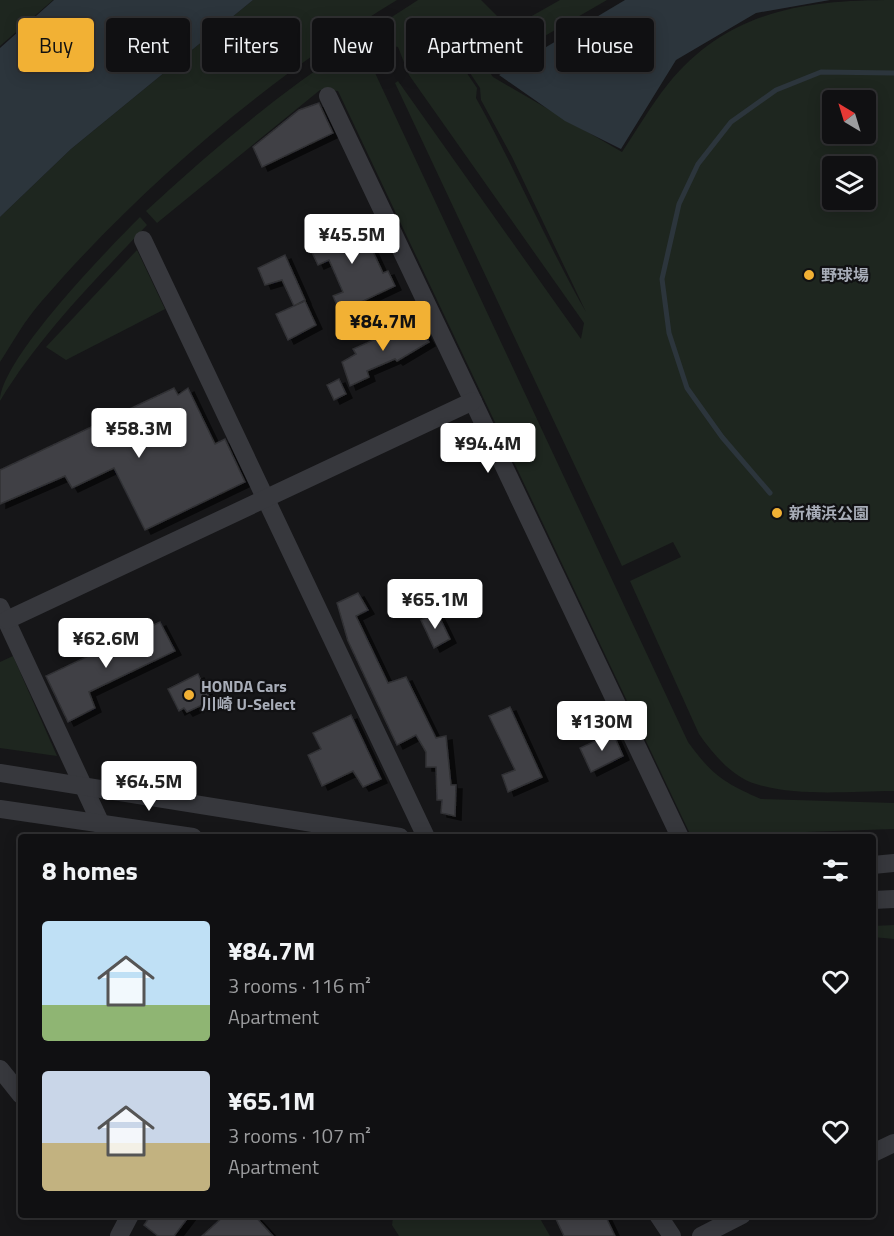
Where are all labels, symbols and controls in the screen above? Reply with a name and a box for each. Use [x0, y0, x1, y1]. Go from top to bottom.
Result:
chip: Buy [18, 18, 94, 72]
chip: Rent [106, 18, 190, 72]
chip: Filters [202, 18, 300, 72]
chip: New [312, 18, 394, 72]
chip: Apartment [406, 18, 544, 72]
chip: House [556, 18, 654, 72]
north arrow [822, 90, 876, 144]
map controls [822, 90, 876, 210]
button: layers [822, 156, 876, 210]
pin: ¥45.5M [303, 214, 401, 265]
text: ¥45.5M [318, 218, 386, 249]
place label: 野球場 [821, 263, 869, 287]
marker: 野球場 [802, 268, 816, 282]
pin: ¥84.7M [334, 301, 432, 352]
text: ¥84.7M [349, 305, 417, 336]
pin: ¥58.3M [90, 408, 188, 459]
text: ¥58.3M [105, 412, 173, 443]
pin: ¥94.4M [439, 423, 537, 474]
text: ¥94.4M [454, 427, 522, 458]
place label: 新横浜公園 [789, 501, 869, 525]
marker: 新横浜公園 [770, 506, 784, 520]
pin: ¥65.1M [386, 579, 484, 630]
text: ¥65.1M [401, 583, 469, 614]
pin: ¥62.6M [57, 618, 155, 669]
text: ¥62.6M [72, 622, 140, 653]
place label: HONDA Cars 川崎 U-Select [201, 674, 296, 716]
marker: HONDA Cars 川崎 U-Select [182, 688, 196, 702]
pin: ¥130M [560, 701, 644, 752]
text: ¥130M [571, 705, 633, 736]
pin: ¥64.5M [100, 761, 198, 812]
text: ¥64.5M [115, 765, 183, 796]
text: 8 homes [42, 851, 138, 890]
icon: filters [819, 854, 852, 887]
text: ¥84.7M [228, 931, 315, 970]
icon: home [90, 945, 162, 1017]
icon: heart [819, 965, 852, 998]
text: 3 rooms · 116 m² [228, 970, 371, 1001]
text: Apartment [228, 1001, 319, 1032]
text: ¥65.1M [228, 1081, 315, 1120]
icon: home [90, 1095, 162, 1167]
icon: heart [819, 1115, 852, 1148]
text: 3 rooms · 107 m² [228, 1120, 371, 1151]
text: Apartment [228, 1151, 319, 1182]

